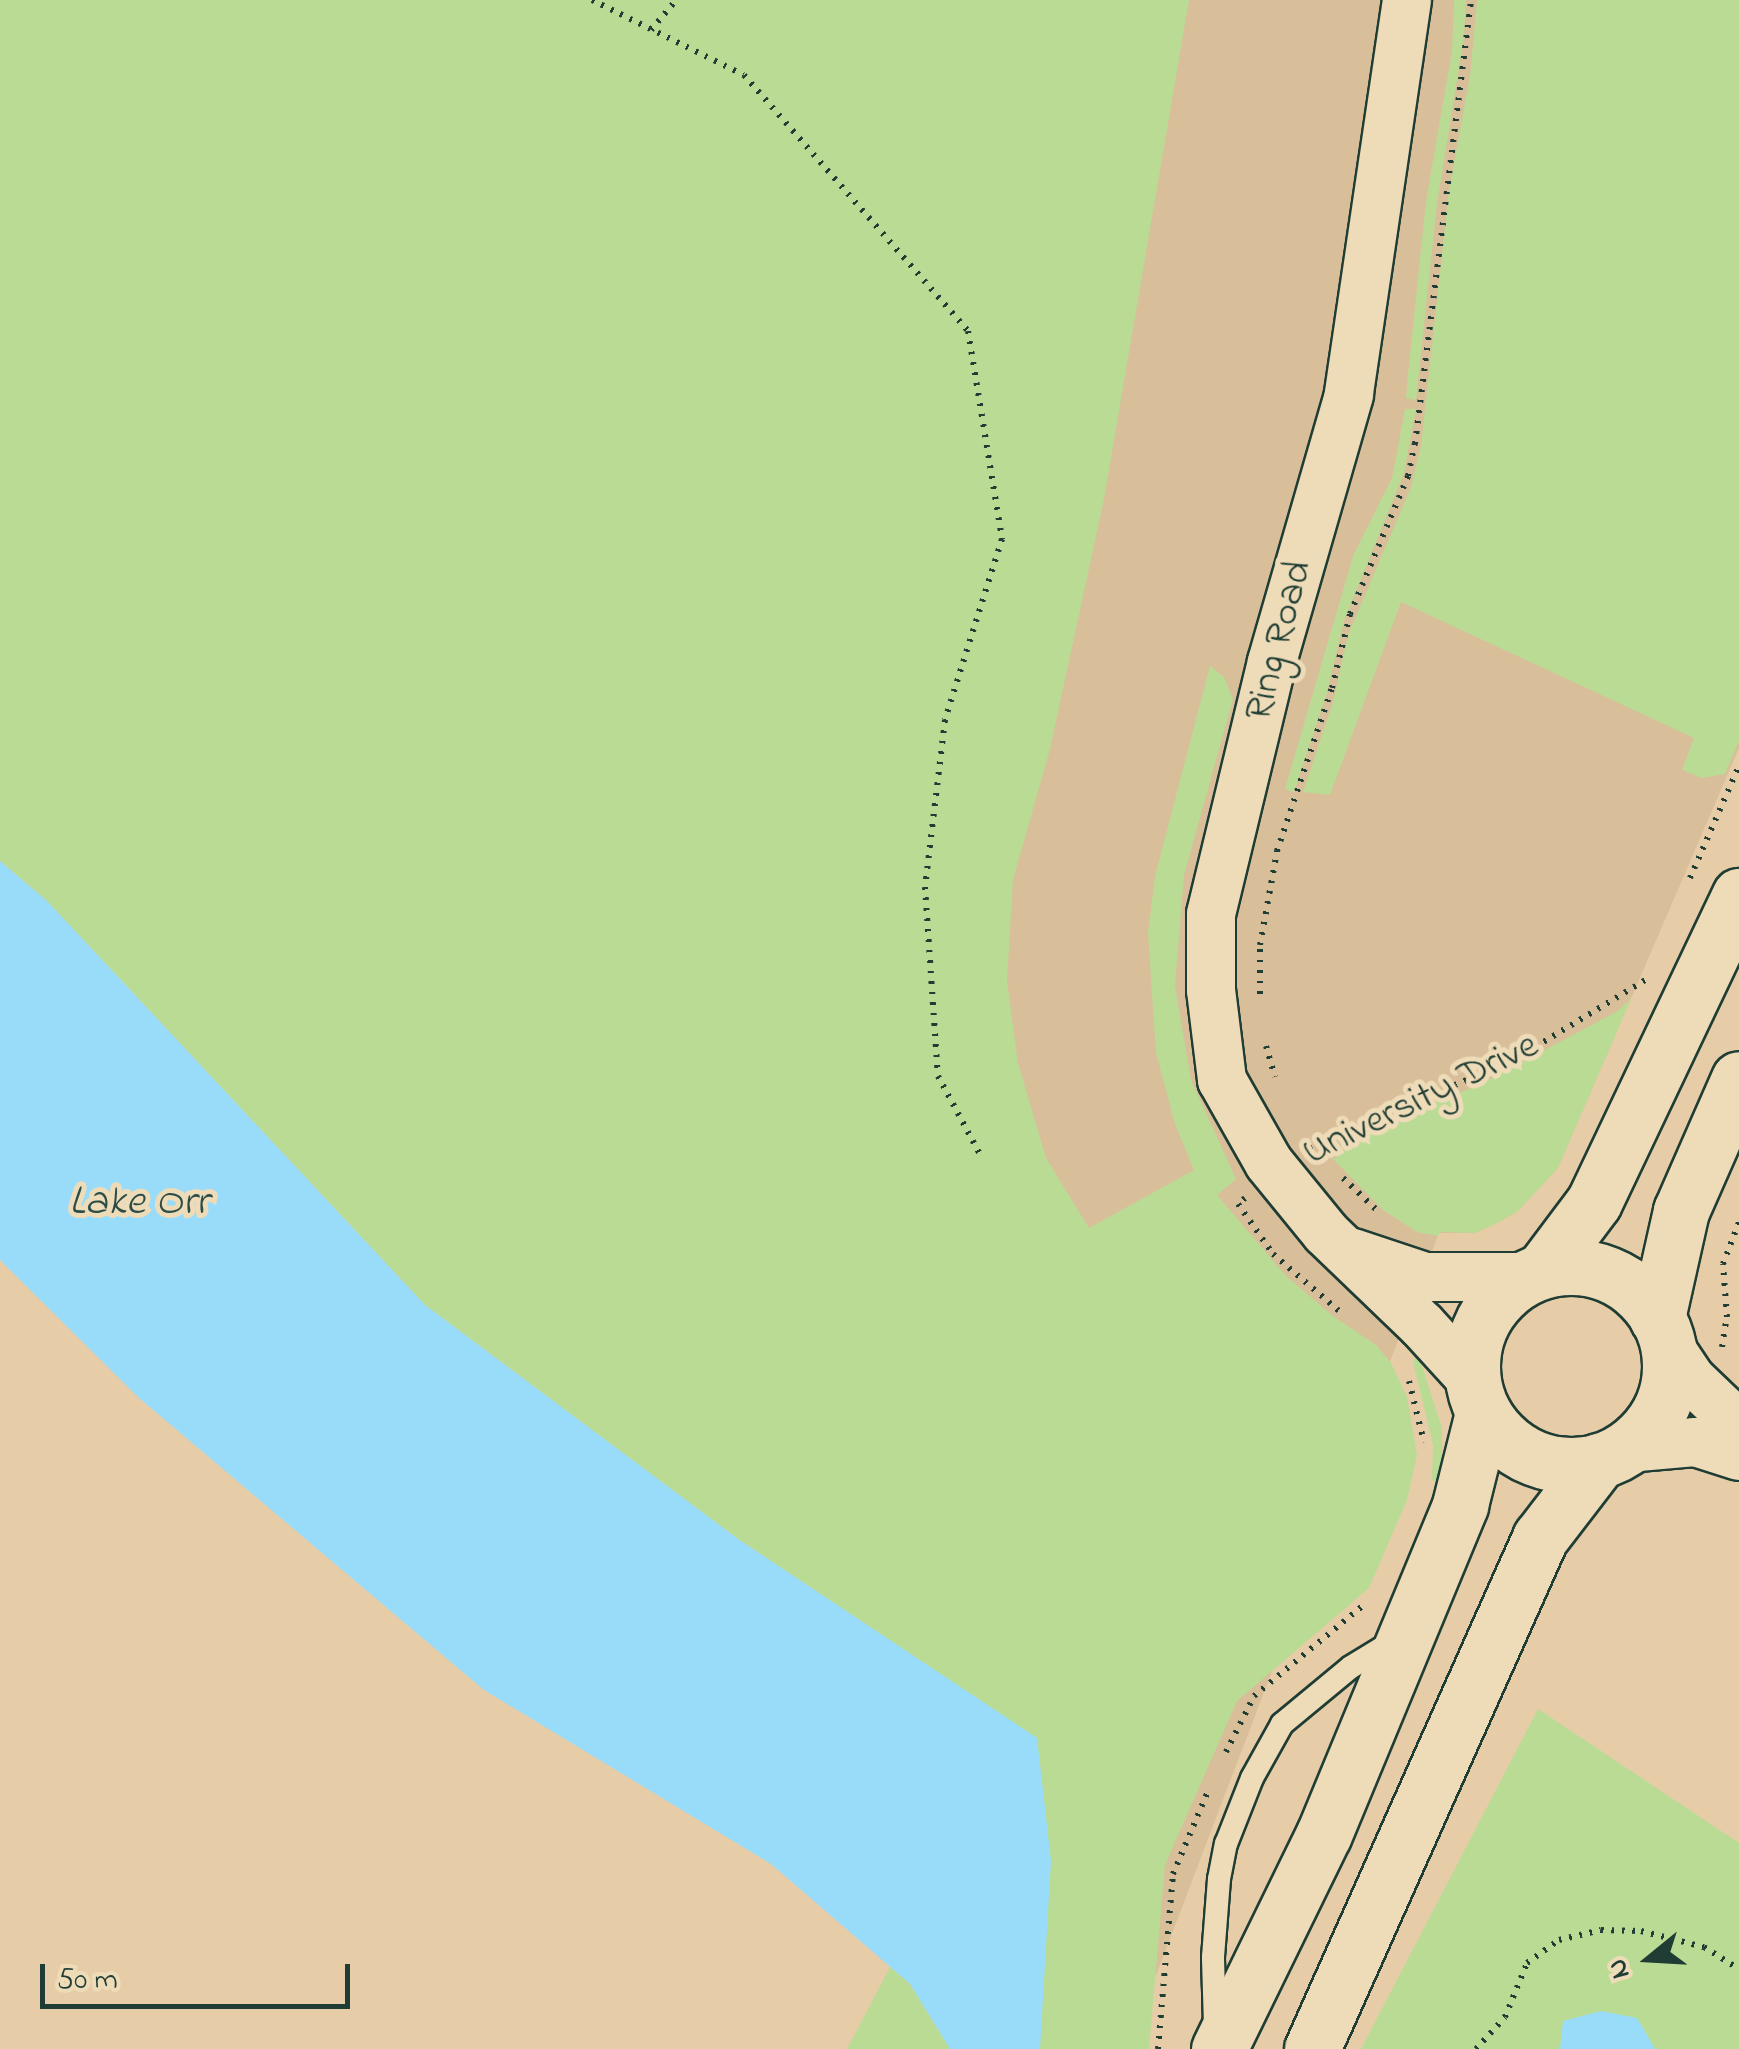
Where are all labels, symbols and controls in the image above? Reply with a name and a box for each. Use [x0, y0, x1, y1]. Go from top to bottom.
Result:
street label: Ring Road [1236, 556, 1324, 726]
street label: University Drive [1295, 1022, 1547, 1178]
water label: Lake Orr [69, 1178, 209, 1228]
north arrow [1599, 1909, 1699, 2009]
scale bar [45, 1944, 355, 2006]
text: N [1598, 1953, 1642, 1984]
text: 50 m [57, 1959, 118, 2003]

